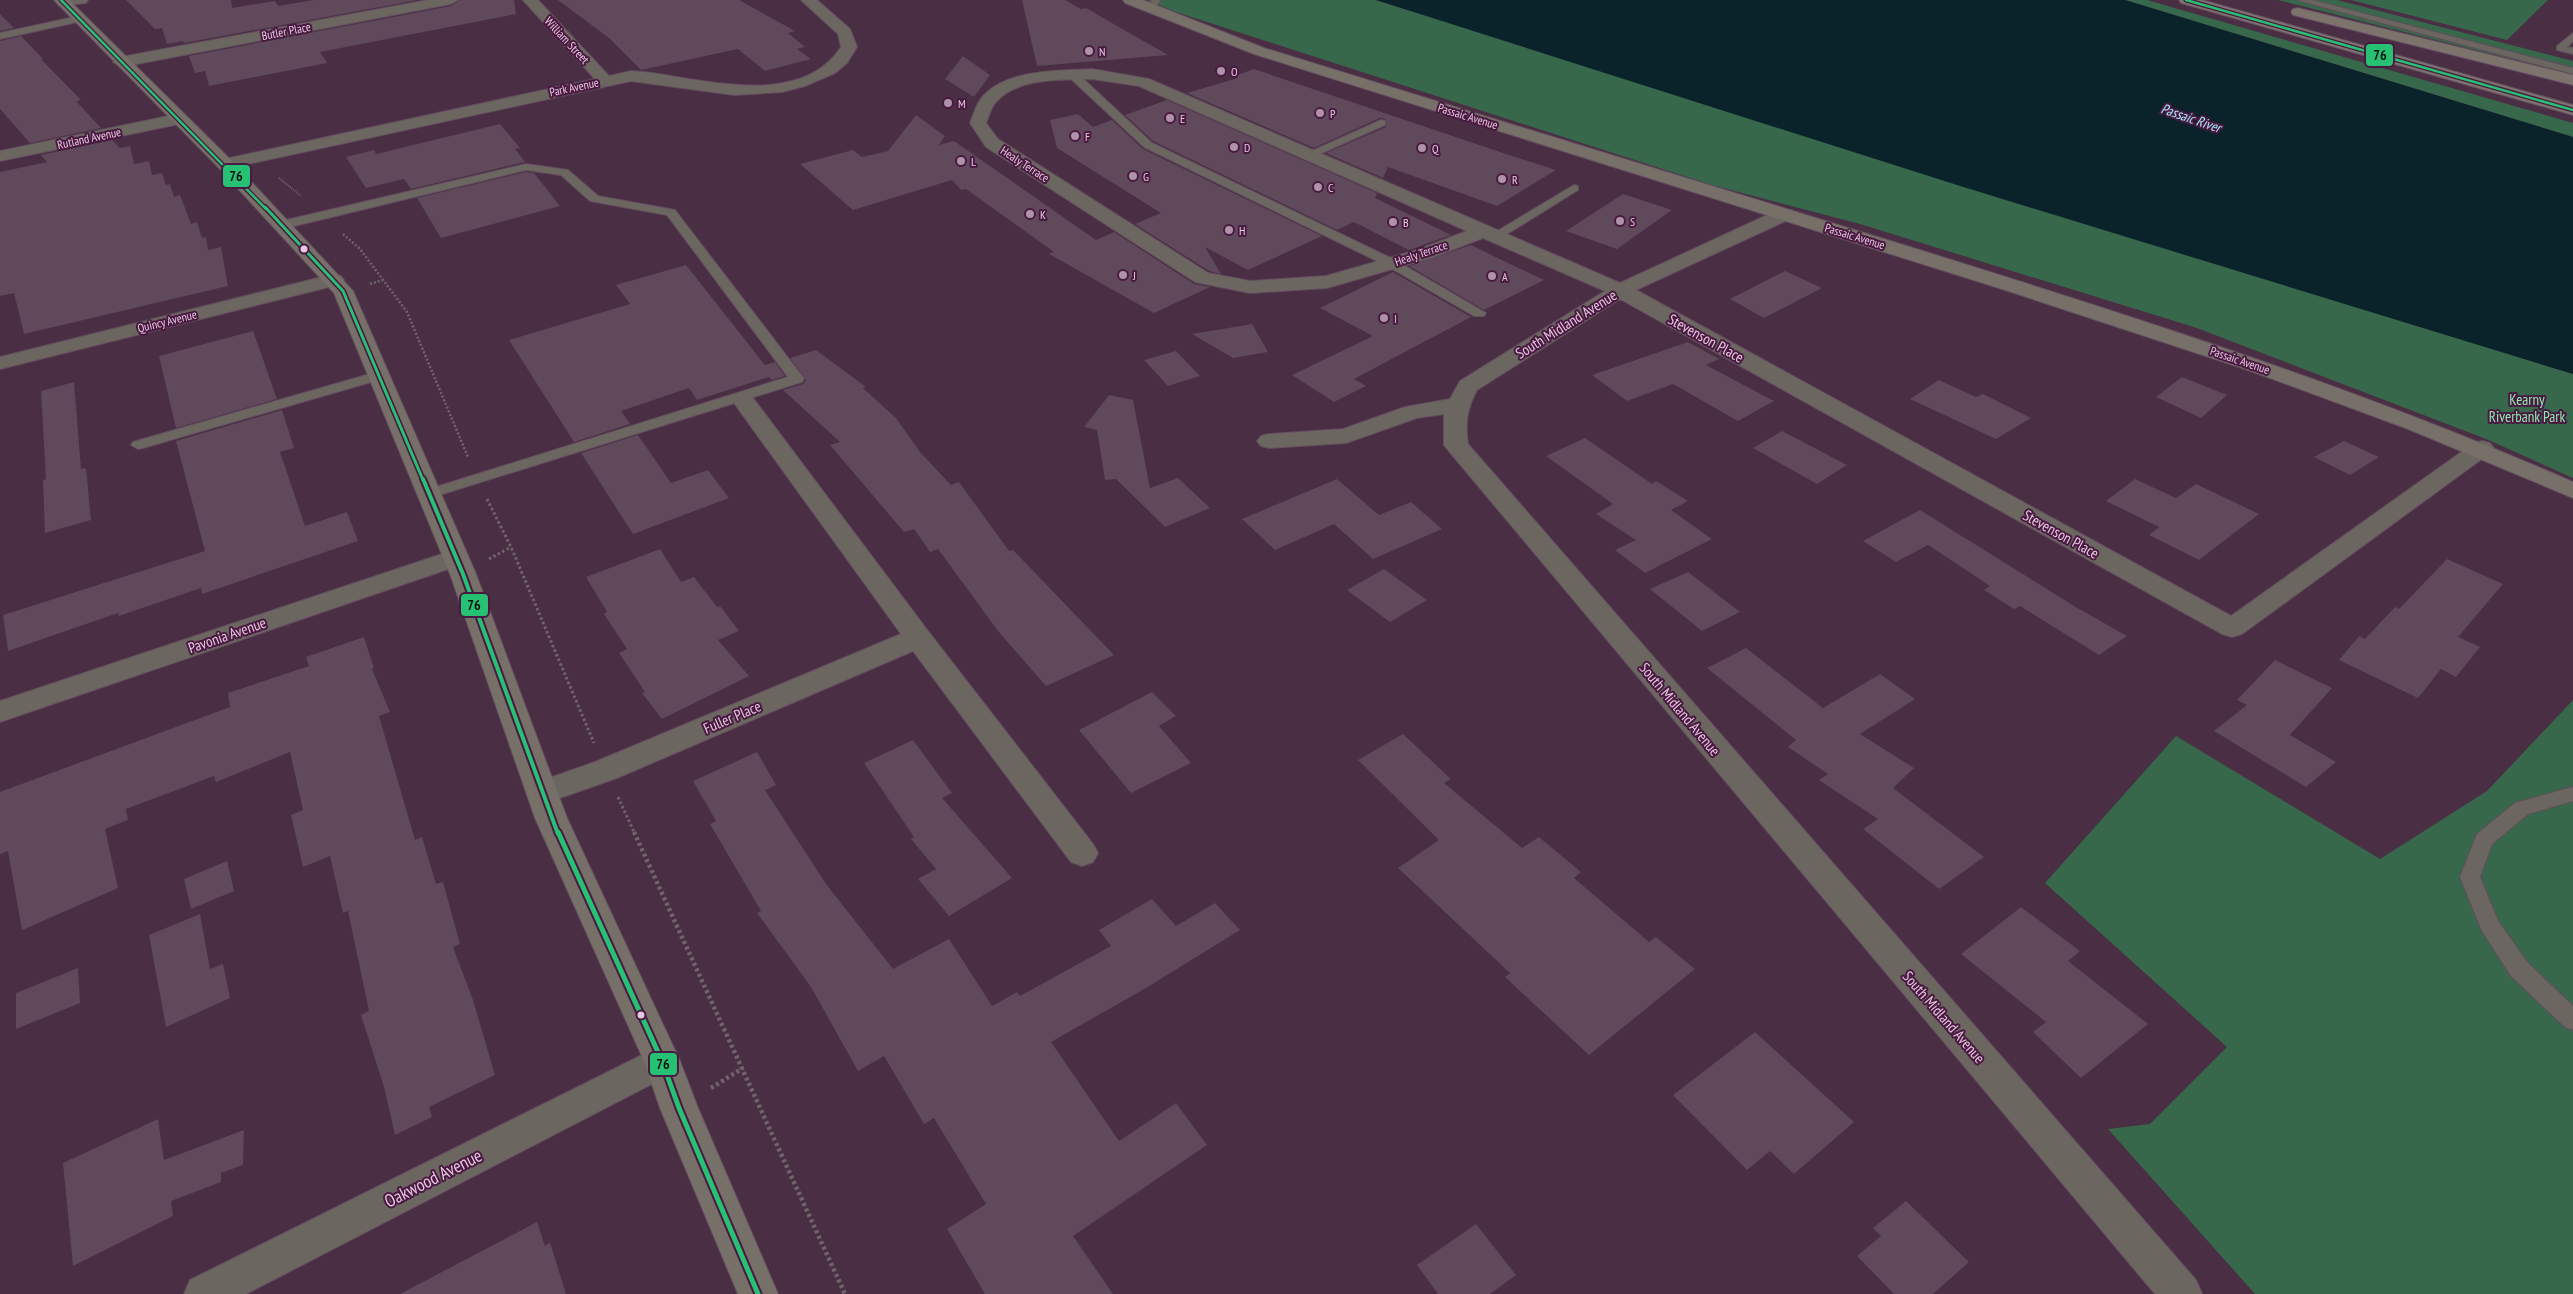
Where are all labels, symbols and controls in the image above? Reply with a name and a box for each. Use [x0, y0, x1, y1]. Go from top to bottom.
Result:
street label: William Street [541, 13, 593, 67]
street label: Butler Place [260, 19, 312, 43]
line badge: 76 [2365, 43, 2394, 67]
place label: N [1099, 44, 1105, 59]
marker: N [1083, 45, 1095, 57]
text: 76 [2373, 46, 2387, 64]
place label: O [1231, 64, 1238, 79]
marker: O [1215, 65, 1227, 77]
street label: Park Avenue [548, 74, 600, 100]
place label: M [958, 96, 966, 111]
marker: M [942, 97, 954, 109]
water label: Passaic River [2159, 99, 2225, 137]
street label: Passaic Avenue [1436, 100, 1500, 132]
place label: P [1330, 106, 1336, 121]
marker: P [1314, 107, 1326, 119]
place label: E [1180, 111, 1185, 126]
marker: E [1164, 112, 1176, 124]
street label: Rutland Avenue [56, 124, 122, 152]
place label: F [1085, 129, 1090, 144]
marker: F [1069, 130, 1081, 142]
place label: D [1244, 140, 1250, 155]
marker: D [1228, 141, 1240, 153]
place label: Q [1432, 141, 1439, 156]
marker: Q [1416, 142, 1428, 154]
street label: Healy Terrace [998, 143, 1052, 185]
place label: L [971, 154, 976, 169]
marker: L [955, 155, 967, 167]
line badge: 76 [222, 164, 251, 188]
text: 76 [229, 167, 243, 185]
place label: G [1143, 169, 1149, 184]
marker: G [1127, 170, 1139, 182]
place label: R [1512, 172, 1518, 187]
marker: R [1496, 173, 1508, 185]
place label: C [1328, 180, 1334, 195]
marker: C [1312, 181, 1324, 193]
place label: K [1040, 207, 1046, 222]
marker: K [1024, 208, 1036, 220]
place label: S [1630, 214, 1635, 229]
place label: B [1403, 215, 1409, 230]
marker: S [1614, 215, 1626, 227]
marker: B [1387, 216, 1399, 228]
street label: Passaic Avenue [1823, 220, 1887, 252]
place label: H [1239, 223, 1245, 238]
marker: H [1223, 224, 1235, 236]
street label: Healy Terrace [1393, 237, 1449, 269]
unlabelled marker [299, 244, 309, 254]
place label: J [1132, 268, 1136, 283]
marker: J [1117, 269, 1129, 281]
place label: A [1502, 269, 1508, 284]
marker: A [1486, 270, 1498, 282]
street label: South Midland Avenue [1512, 285, 1620, 363]
street label: Quincy Avenue [136, 306, 198, 336]
street label: Stevenson Place [1665, 309, 1747, 367]
place label: I [1394, 311, 1397, 326]
marker: I [1378, 312, 1390, 324]
street label: Passaic Avenue [2208, 343, 2272, 377]
park label: Kearny Riverbank Park [2489, 390, 2565, 426]
street label: Stevenson Place [2020, 505, 2102, 563]
line badge: 76 [460, 593, 489, 617]
text: 76 [467, 596, 481, 614]
street label: Pavonia Avenue [186, 613, 268, 657]
street label: South Midland Avenue [1635, 658, 1725, 760]
street label: Fuller Place [700, 696, 764, 738]
street label: South Midland Avenue [1899, 967, 1989, 1067]
unlabelled marker [636, 1010, 646, 1020]
line badge: 76 [649, 1052, 678, 1076]
text: 76 [656, 1055, 670, 1073]
street label: Oakwood Avenue [380, 1144, 486, 1212]

